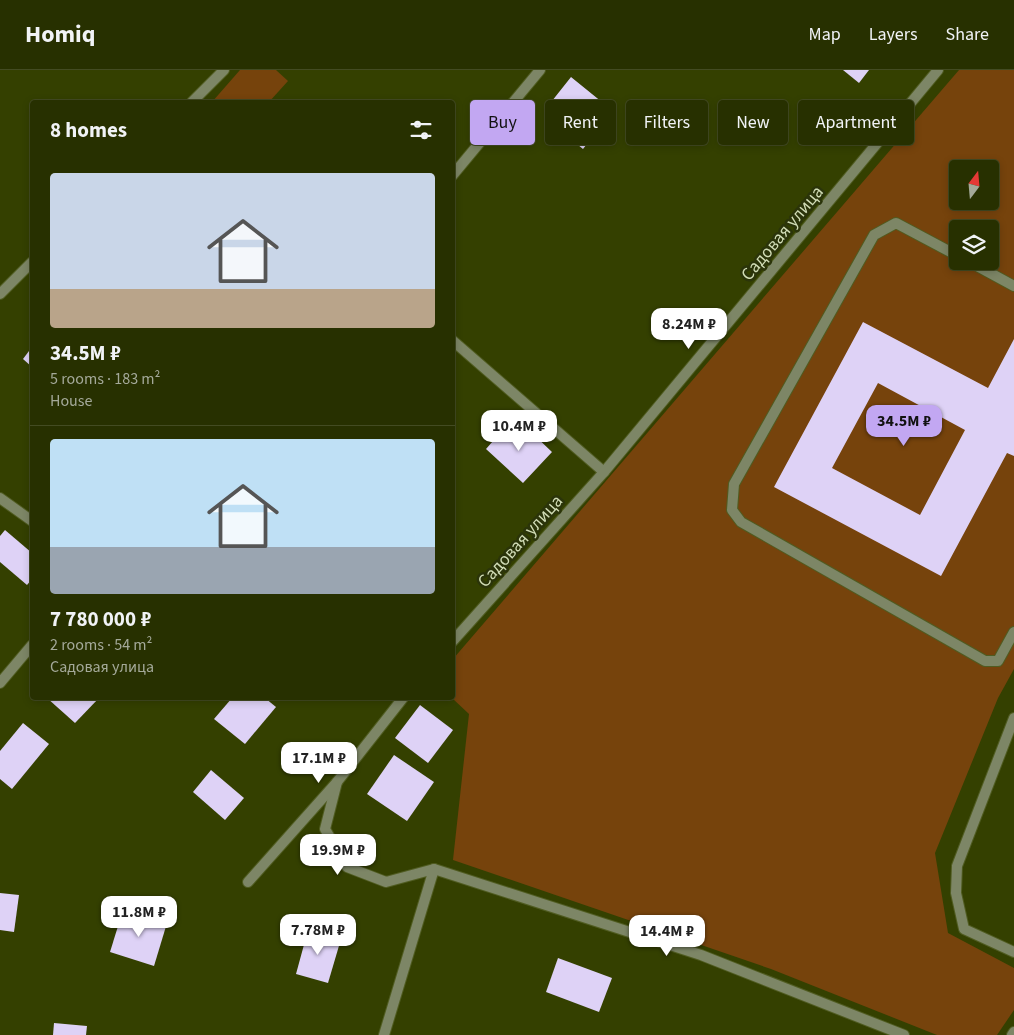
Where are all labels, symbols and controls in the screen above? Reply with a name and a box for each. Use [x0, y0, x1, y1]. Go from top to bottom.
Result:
text: Homiq [25, 17, 95, 52]
text: Map [809, 22, 841, 47]
text: Layers [869, 22, 918, 47]
text: Share [946, 22, 989, 47]
chip: Buy [470, 100, 535, 145]
chip: Rent [545, 100, 616, 145]
chip: Filters [626, 100, 708, 145]
chip: New [718, 100, 788, 145]
chip: Apartment [798, 100, 914, 145]
text: 8 homes [50, 115, 127, 145]
icon: filters [407, 116, 435, 144]
north arrow [949, 160, 999, 210]
map controls [949, 160, 999, 270]
street label: Садовая улица [735, 180, 830, 286]
icon: home [198, 206, 288, 296]
button: layers [949, 220, 999, 270]
pin: 8.24M ₽ [643, 308, 735, 350]
text: 8.24M ₽ [662, 313, 716, 335]
text: 34.5M ₽ [50, 338, 121, 368]
text: 5 rooms · 183 m² [50, 368, 160, 390]
text: House [50, 390, 92, 412]
pin: 34.5M ₽ [858, 404, 950, 447]
pin: 10.4M ₽ [473, 410, 565, 452]
text: 34.5M ₽ [877, 410, 931, 432]
text: 10.4M ₽ [492, 415, 546, 437]
icon: home [198, 471, 288, 561]
street label: Садовая улица [472, 490, 569, 593]
text: 7 780 000 ₽ [50, 604, 151, 634]
text: 2 rooms · 54 m² [50, 634, 152, 656]
text: Садовая улица [50, 656, 154, 678]
pin: 17.1M ₽ [273, 742, 365, 784]
text: 17.1M ₽ [292, 747, 346, 769]
pin: 19.9M ₽ [292, 834, 384, 876]
text: 19.9M ₽ [311, 839, 365, 861]
pin: 11.8M ₽ [93, 896, 185, 938]
text: 11.8M ₽ [112, 901, 166, 923]
pin: 7.78M ₽ [272, 914, 364, 956]
pin: 14.4M ₽ [621, 914, 713, 957]
text: 7.78M ₽ [291, 919, 345, 941]
text: 14.4M ₽ [640, 920, 694, 942]

